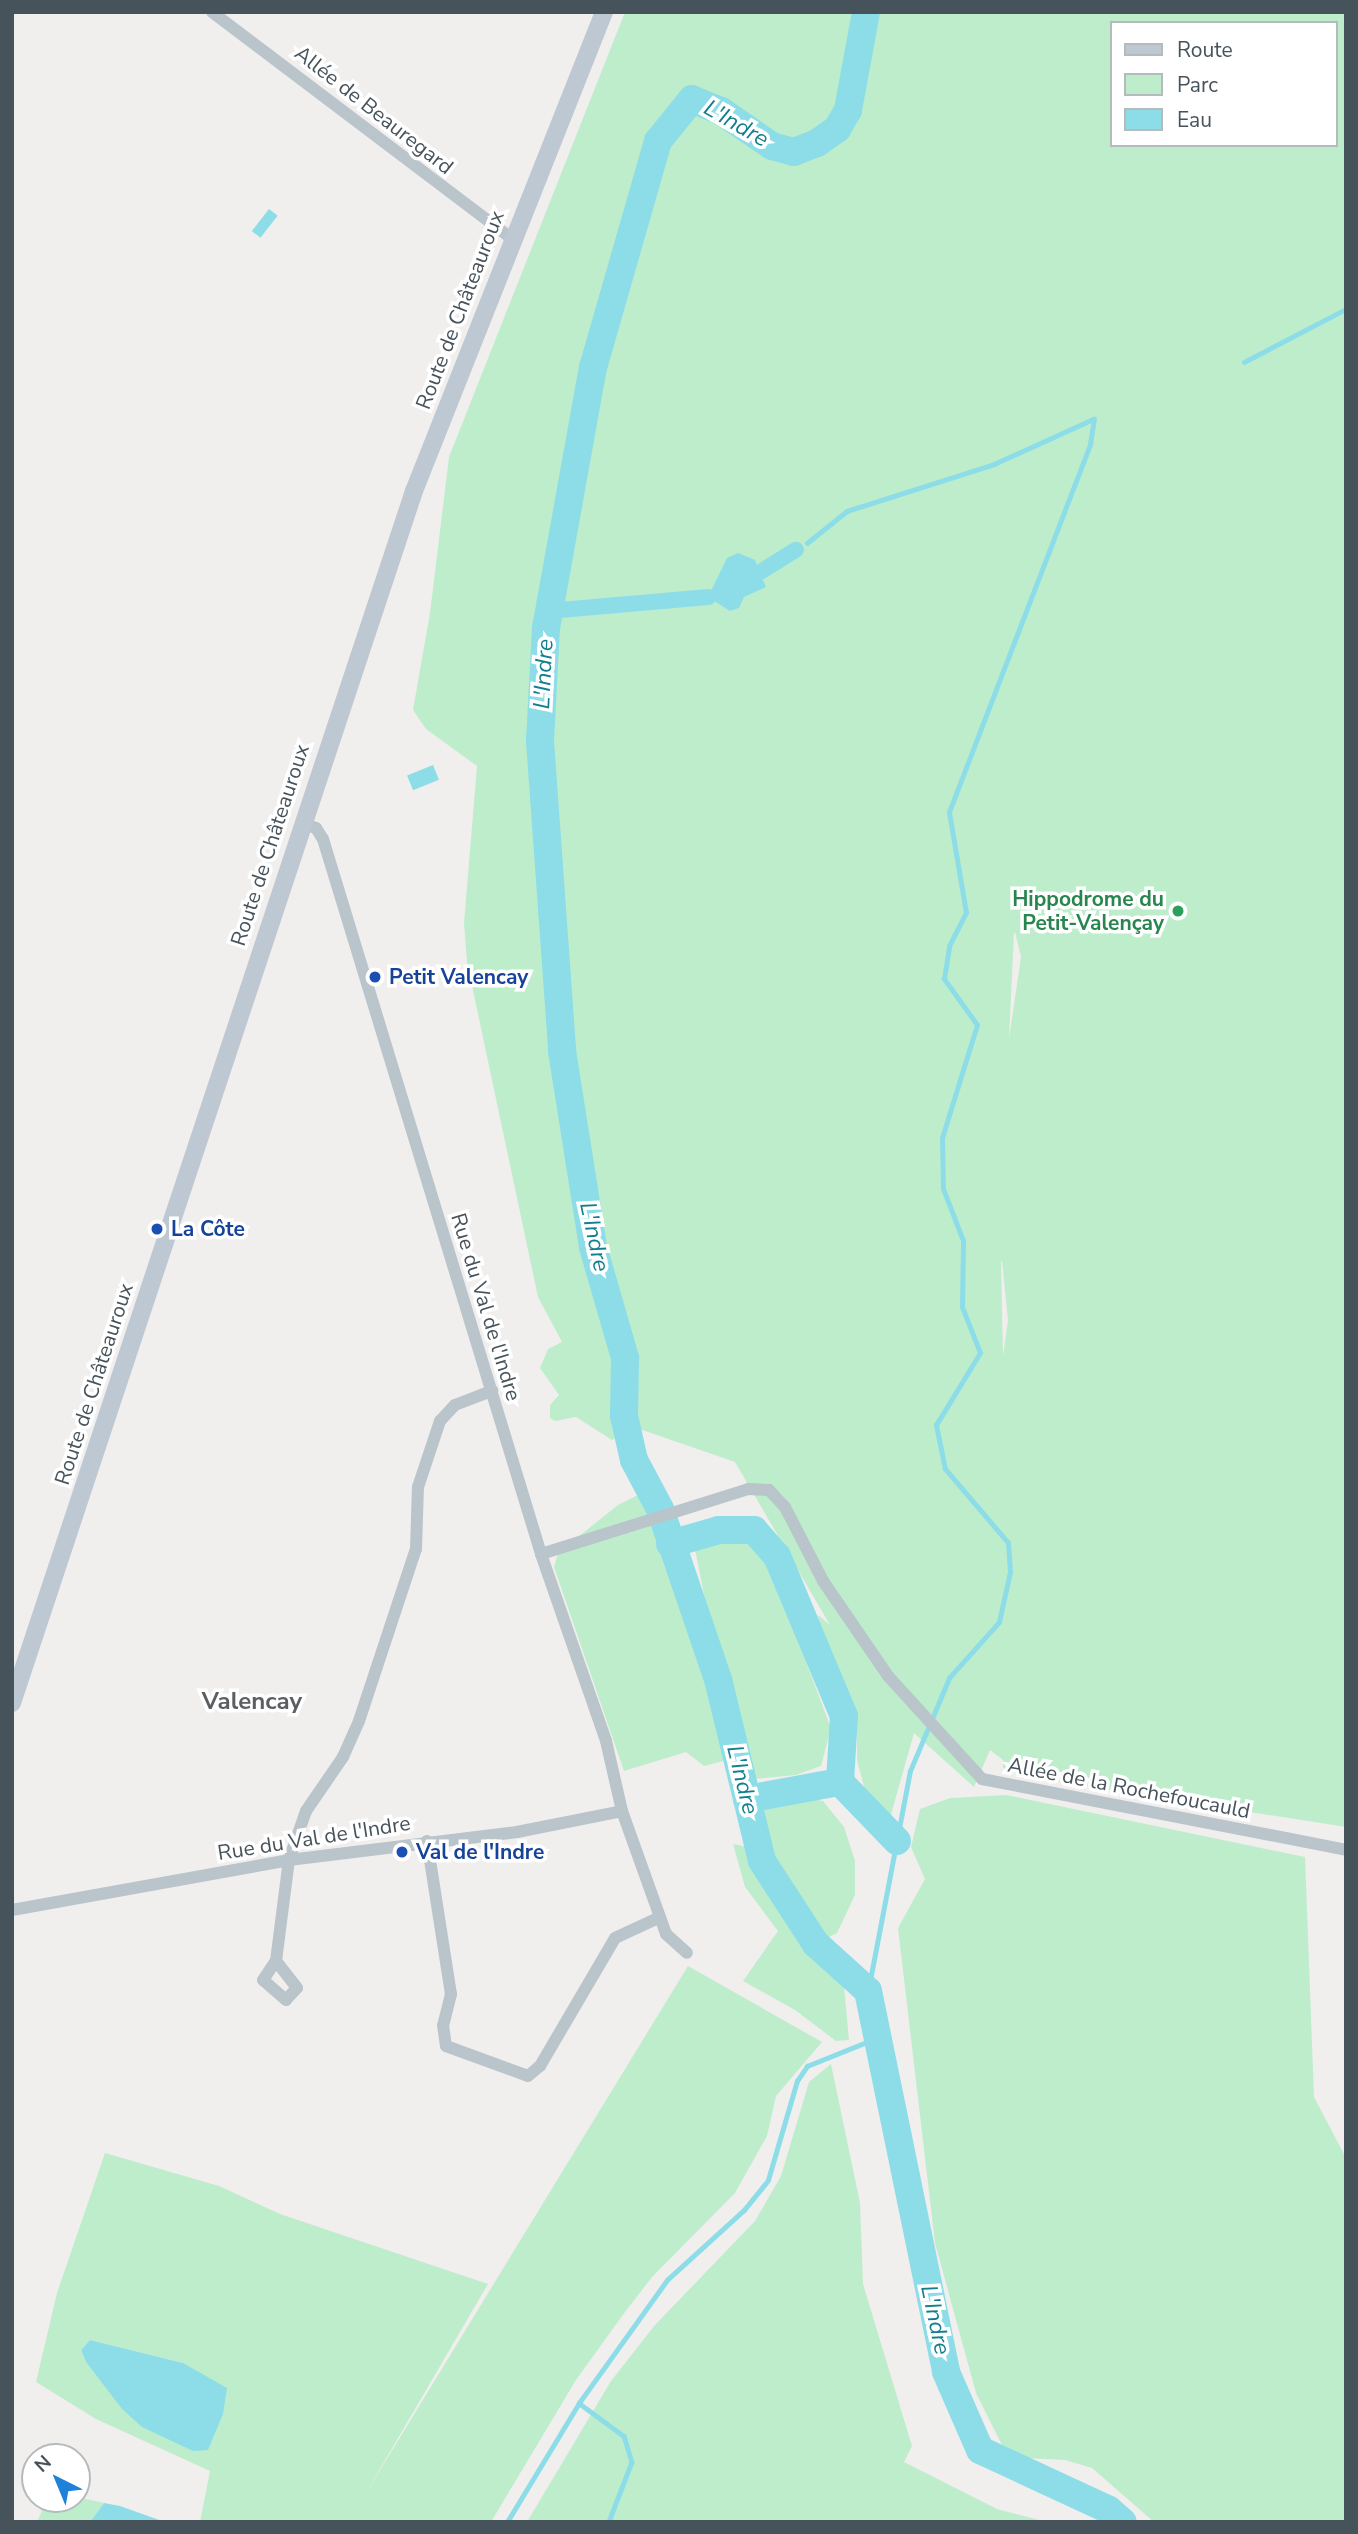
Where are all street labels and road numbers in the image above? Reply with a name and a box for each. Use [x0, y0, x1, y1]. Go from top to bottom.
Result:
street label: Allée de Beauregard [290, 40, 458, 180]
street label: Route de Châteauroux [411, 207, 509, 413]
street label: Route de Châteauroux [226, 741, 314, 949]
street label: Rue du Val de l'Indre [445, 1210, 527, 1404]
street label: Route de Châteauroux [50, 1280, 138, 1488]
street label: Allée de la Rochefoucauld [1006, 1752, 1252, 1824]
street label: Rue du Val de l'Indre [216, 1810, 412, 1866]

